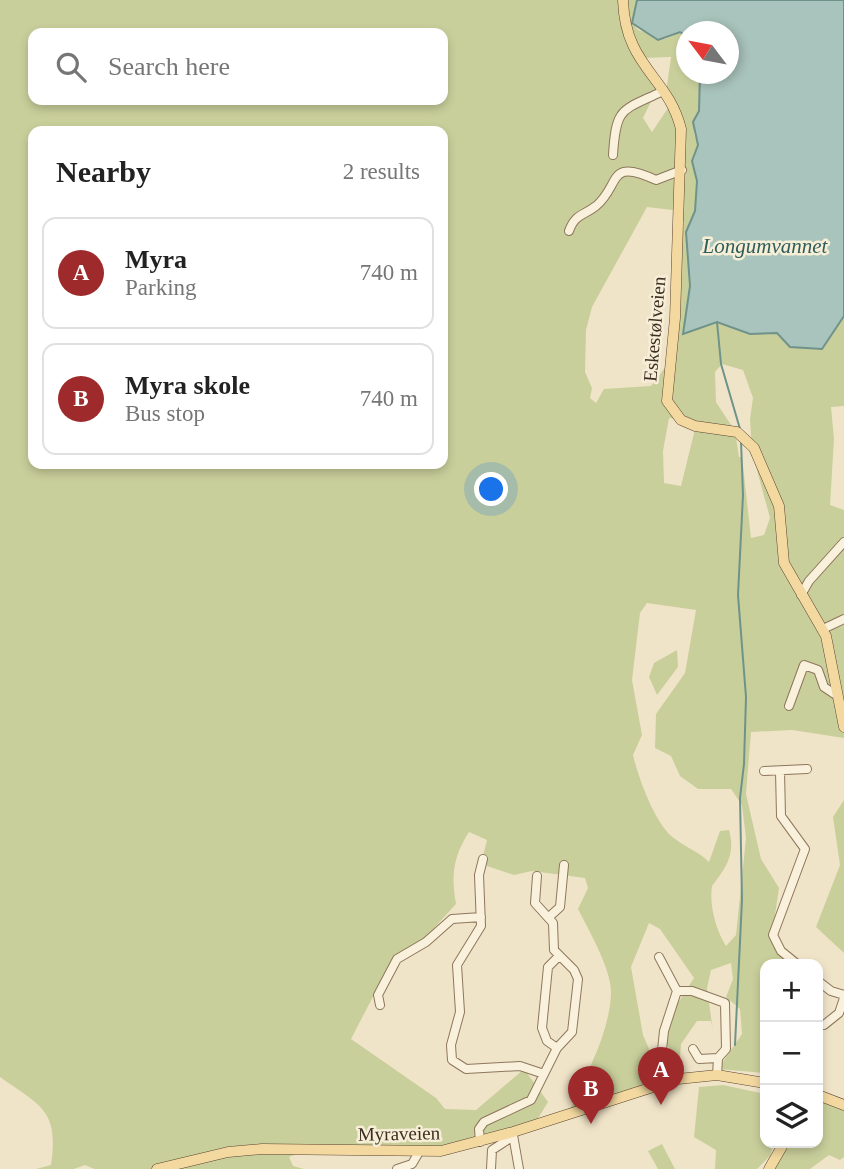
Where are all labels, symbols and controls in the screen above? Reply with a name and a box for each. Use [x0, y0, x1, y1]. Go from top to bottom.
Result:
north arrow [676, 21, 739, 84]
search box [28, 28, 448, 105]
icon: search [52, 48, 90, 86]
text: Search here [108, 52, 230, 81]
text: Nearby [56, 155, 151, 188]
text: 2 results [343, 159, 420, 184]
water label: Longumvannet [702, 234, 829, 258]
text: Myra [125, 245, 187, 274]
text: A [73, 260, 89, 285]
text: 740 m [360, 260, 418, 285]
text: Parking [125, 275, 197, 300]
street label: Eskestølveien [639, 275, 670, 383]
text: Myra skole [125, 371, 250, 400]
text: B [73, 386, 89, 411]
text: 740 m [360, 386, 418, 411]
text: Bus stop [125, 401, 205, 426]
your location [474, 472, 508, 506]
map controls [760, 959, 823, 1148]
button: + [760, 959, 823, 1022]
button: − [760, 1022, 823, 1085]
pin: A [638, 1047, 684, 1105]
pin: B [568, 1066, 614, 1124]
button: layers [760, 1085, 823, 1148]
street label: Myraveien [358, 1122, 441, 1145]

